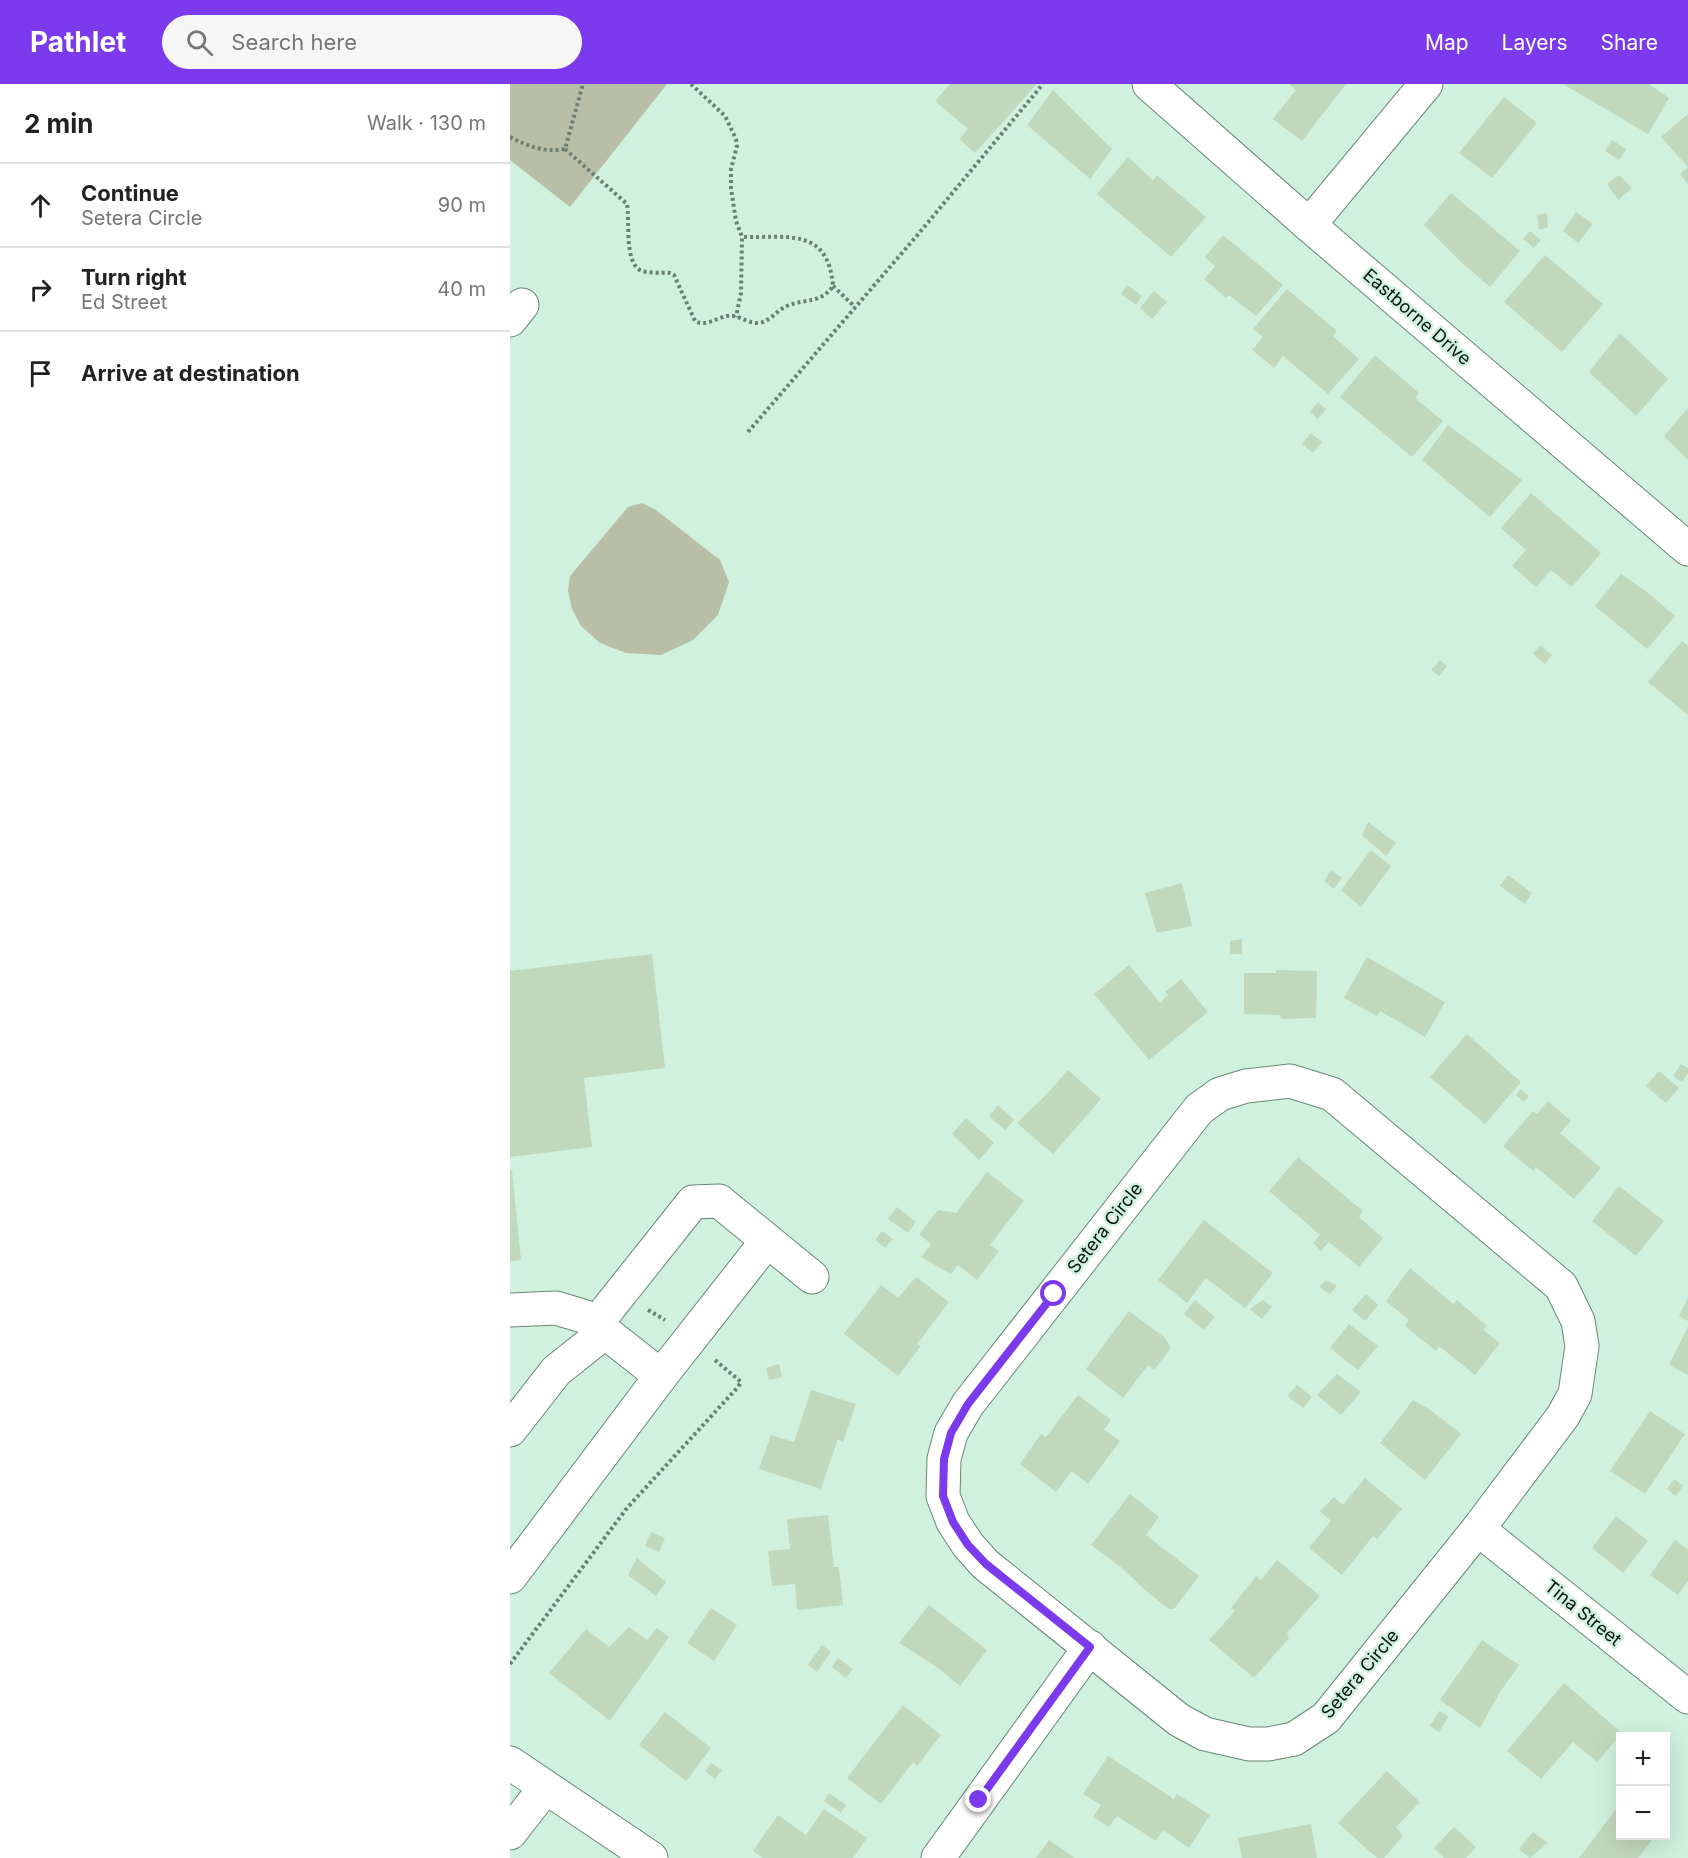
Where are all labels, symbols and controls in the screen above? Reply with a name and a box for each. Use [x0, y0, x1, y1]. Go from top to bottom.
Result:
search box [162, 15, 582, 69]
text: Pathlet [30, 25, 126, 59]
icon: search [183, 26, 216, 59]
text: Search here [231, 29, 357, 55]
text: Map [1425, 30, 1469, 55]
text: Layers [1502, 30, 1568, 55]
text: Share [1601, 30, 1658, 55]
text: 2 min [24, 108, 94, 139]
text: Walk · 130 m [367, 111, 486, 135]
text: Continue [81, 180, 179, 206]
icon: ahead [24, 189, 57, 222]
text: 90 m [438, 193, 486, 217]
text: Setera Circle [81, 206, 202, 230]
text: Turn right [81, 264, 187, 290]
street label: Eastborne Drive [1359, 264, 1476, 369]
icon: right [24, 273, 57, 306]
text: 40 m [437, 277, 486, 301]
text: Ed Street [81, 290, 167, 314]
icon: arrive [24, 357, 57, 390]
text: Arrive at destination [81, 360, 300, 386]
street label: Setera Circle [1063, 1178, 1147, 1277]
route start [1040, 1280, 1066, 1306]
street label: Tina Street [1541, 1575, 1626, 1650]
street label: Setera Circle [1316, 1625, 1403, 1722]
map controls [1616, 1732, 1670, 1840]
button: + [1616, 1732, 1670, 1786]
route end [965, 1786, 991, 1812]
button: − [1616, 1786, 1670, 1840]

